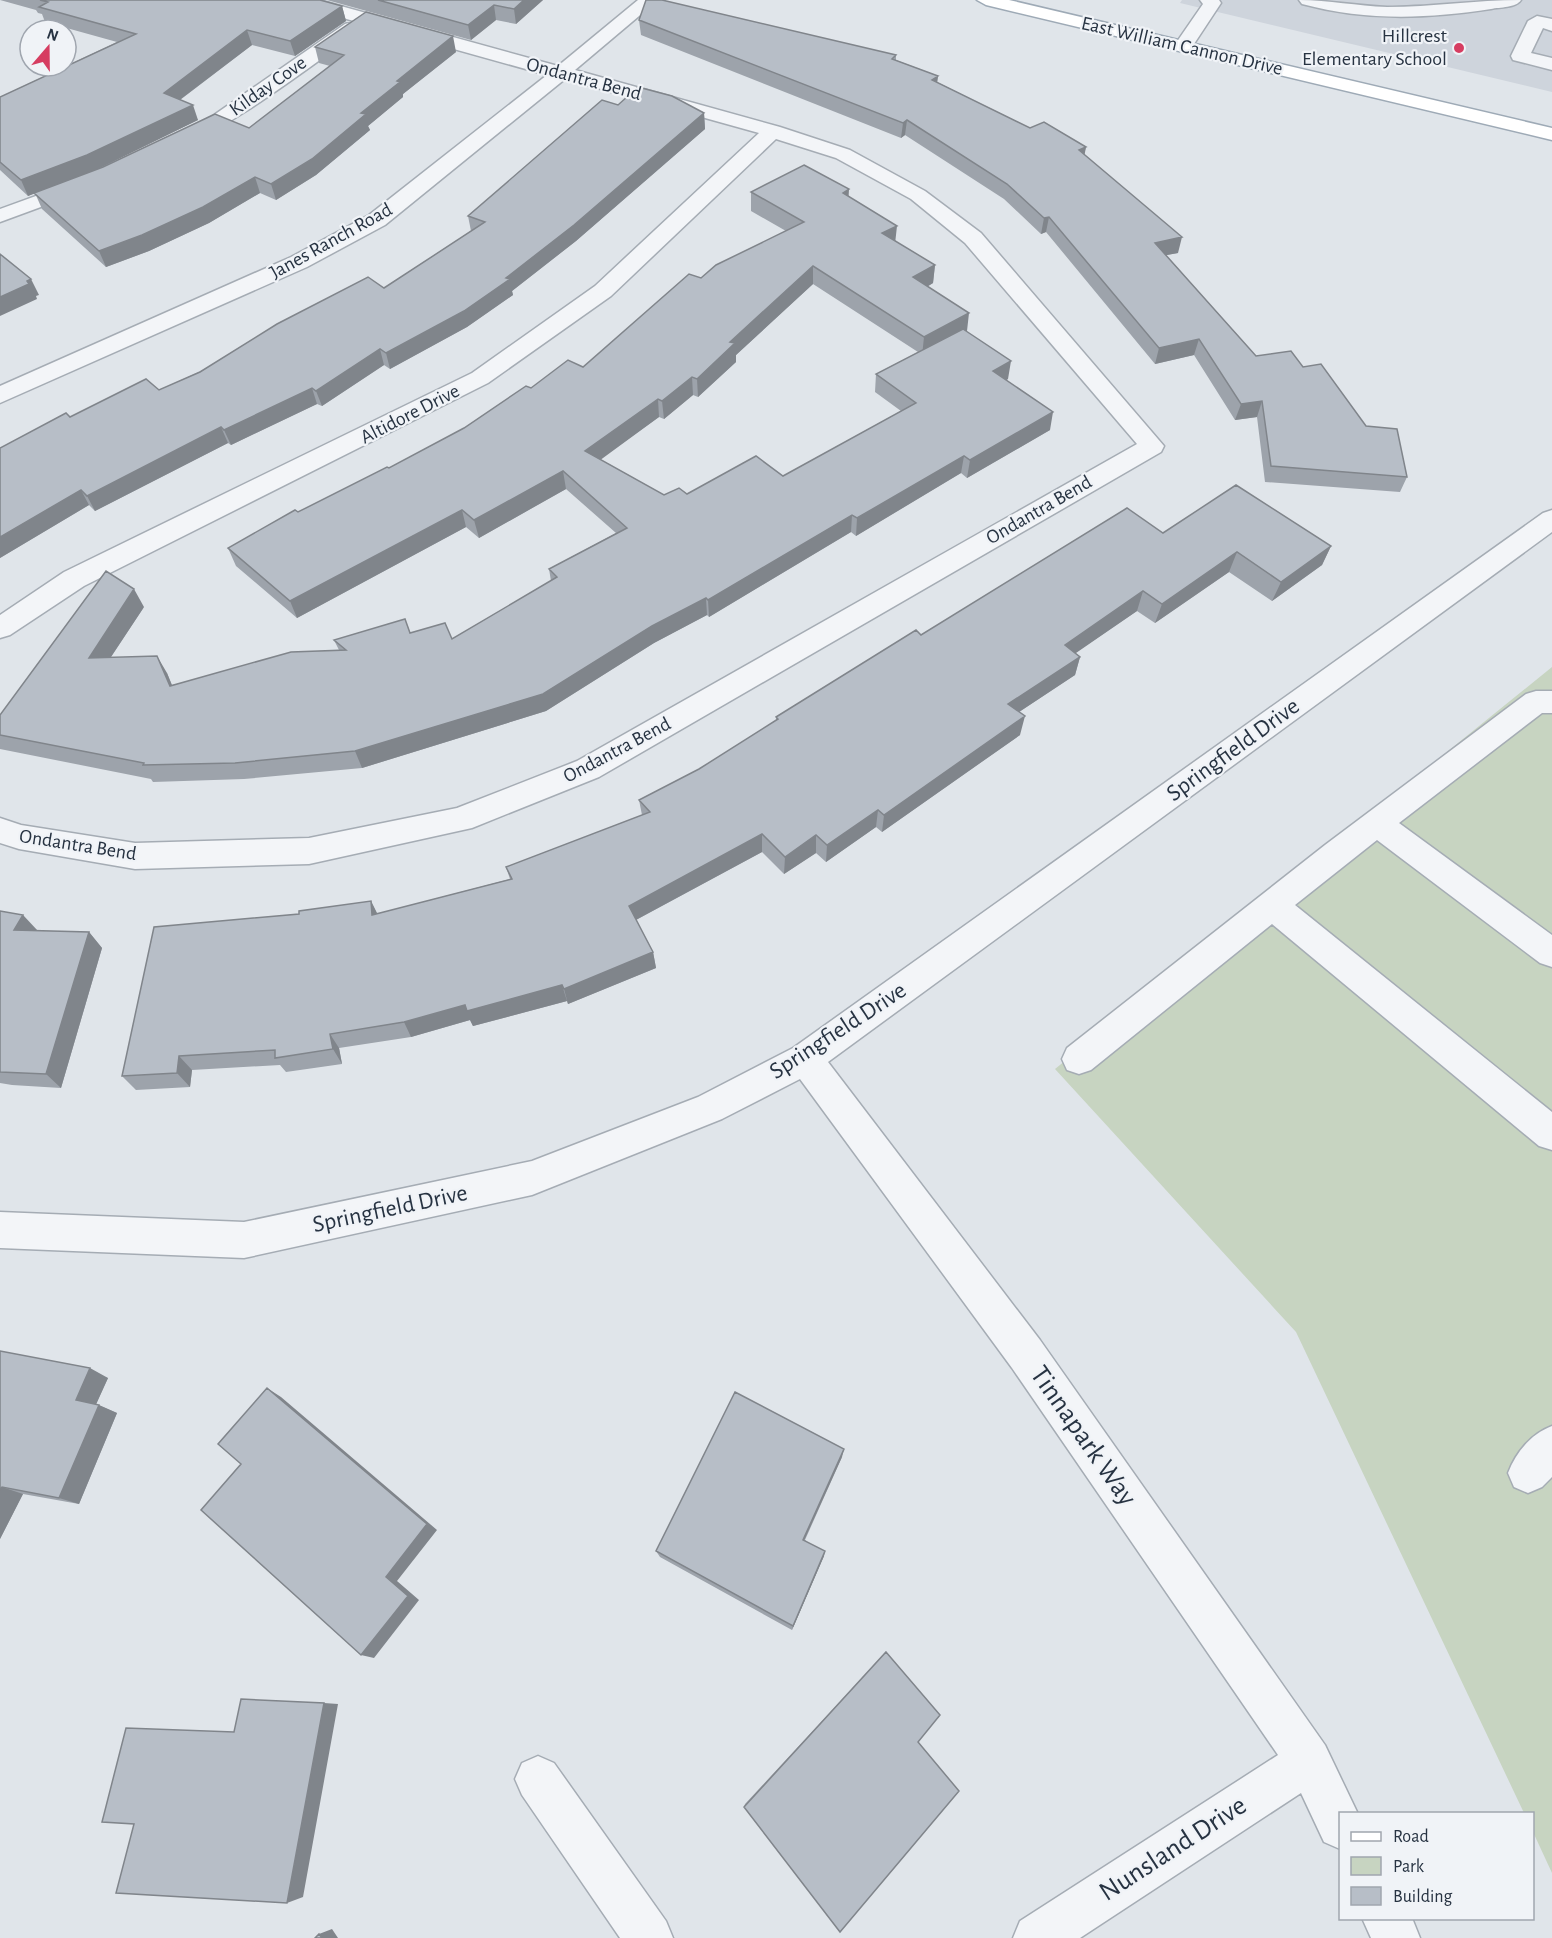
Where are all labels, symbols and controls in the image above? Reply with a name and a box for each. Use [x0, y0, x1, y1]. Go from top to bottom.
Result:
street label: East William Cannon Drive [1079, 13, 1285, 79]
north arrow [18, 18, 78, 78]
text: N [45, 25, 61, 44]
place label: Hillcrest Elementary School [1302, 26, 1448, 69]
marker: Hillcrest Elementary School [1452, 41, 1466, 55]
street label: Kilday Cove [226, 52, 310, 120]
street label: Ondantra Bend [524, 54, 644, 104]
street label: Janes Ranch Road [267, 199, 395, 283]
street label: Altidore Drive [357, 381, 463, 447]
street label: Ondantra Bend [983, 472, 1095, 548]
street label: Springfield Drive [1162, 694, 1304, 806]
street label: Ondantra Bend [560, 713, 674, 787]
street label: Ondantra Bend [18, 826, 138, 864]
street label: Springfield Drive [765, 978, 911, 1084]
street label: Springfield Drive [310, 1181, 470, 1237]
street label: Tinnapark Way [1025, 1361, 1141, 1511]
street label: Nunsland Drive [1094, 1791, 1252, 1907]
legend [1339, 1812, 1534, 1920]
text: Road [1393, 1828, 1429, 1846]
text: Park [1393, 1858, 1425, 1876]
text: Building [1393, 1888, 1453, 1906]

